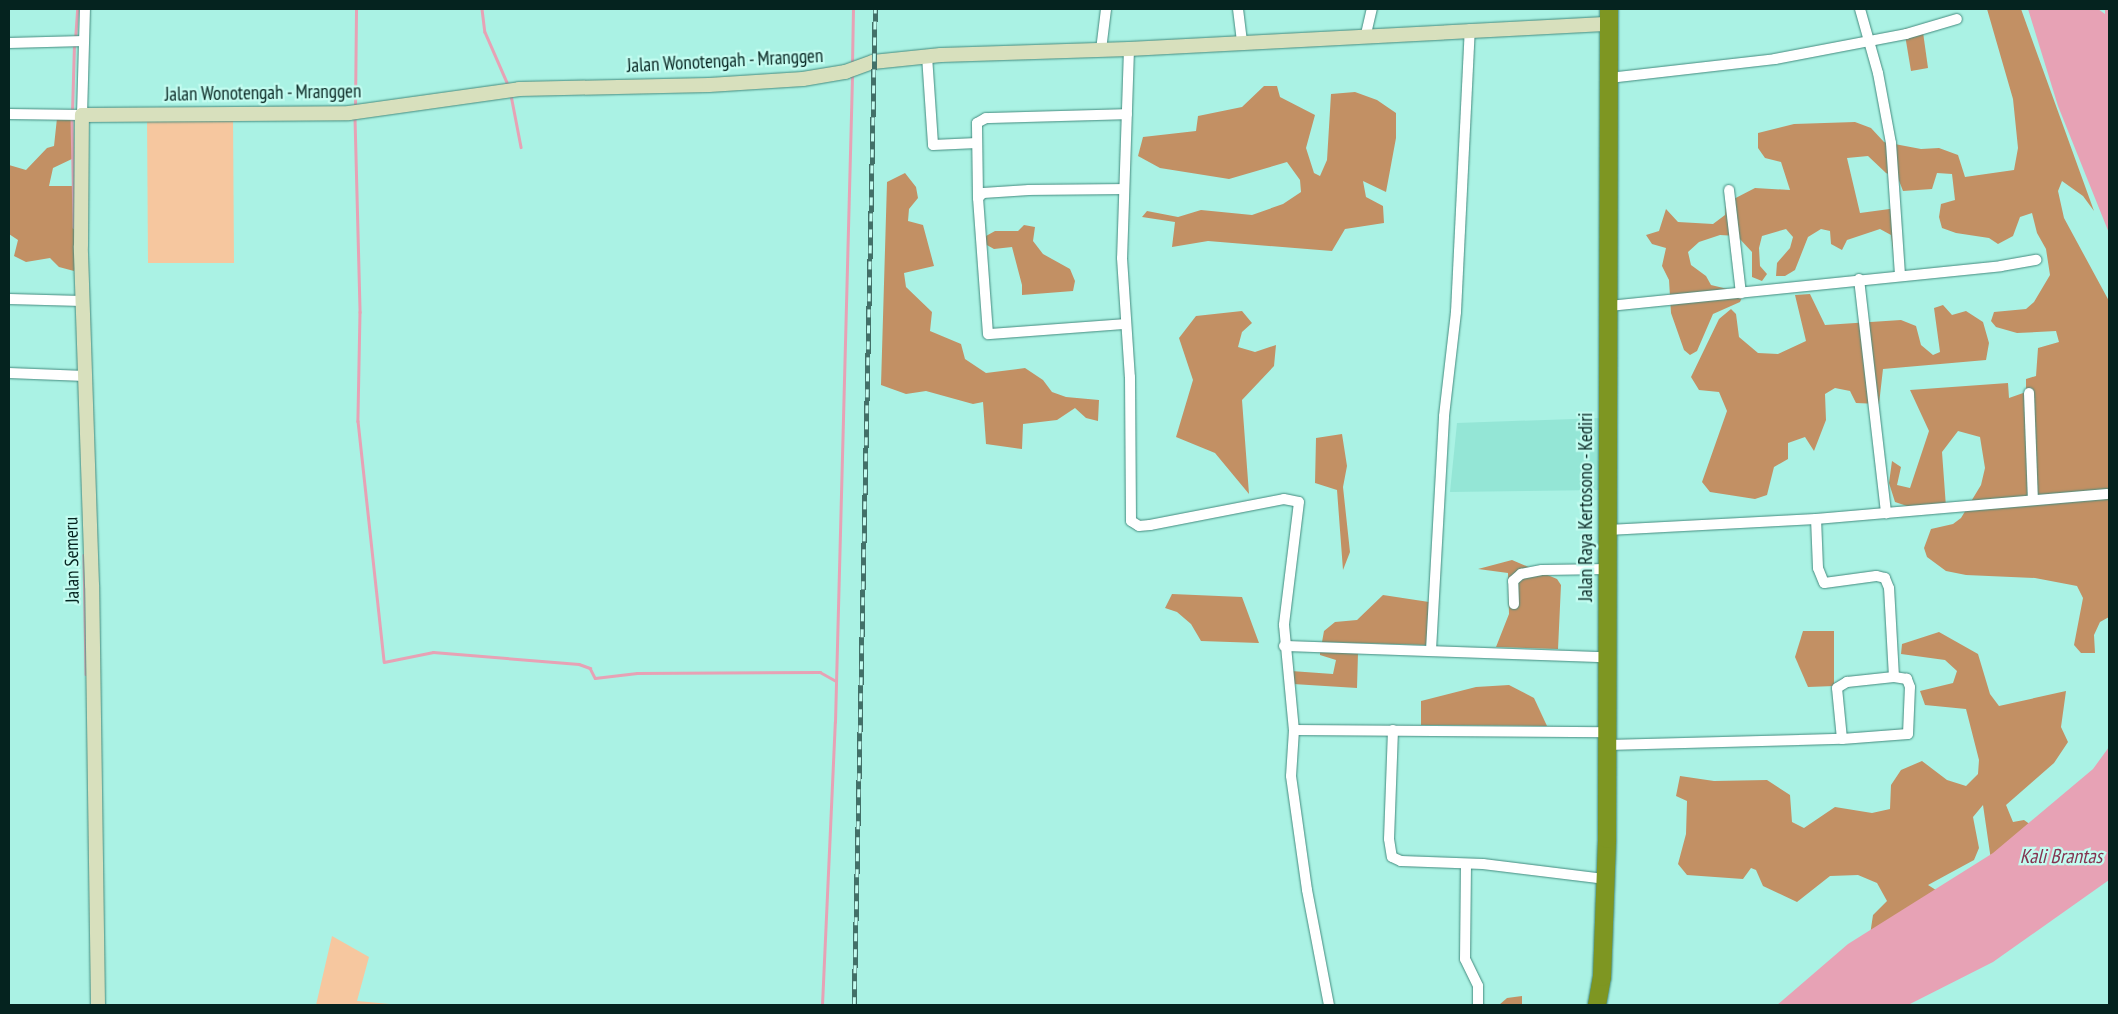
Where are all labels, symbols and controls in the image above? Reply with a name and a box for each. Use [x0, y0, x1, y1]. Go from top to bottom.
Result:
street label: Jalan Wonotengah - Mranggen [625, 44, 825, 78]
street label: Jalan Wonotengah - Mranggen [164, 80, 362, 106]
street label: Jalan Raya Kertosono - Kediri [1575, 412, 1597, 602]
street label: Jalan Semeru [60, 517, 84, 603]
water label: Kali Brantas [2020, 844, 2102, 868]

